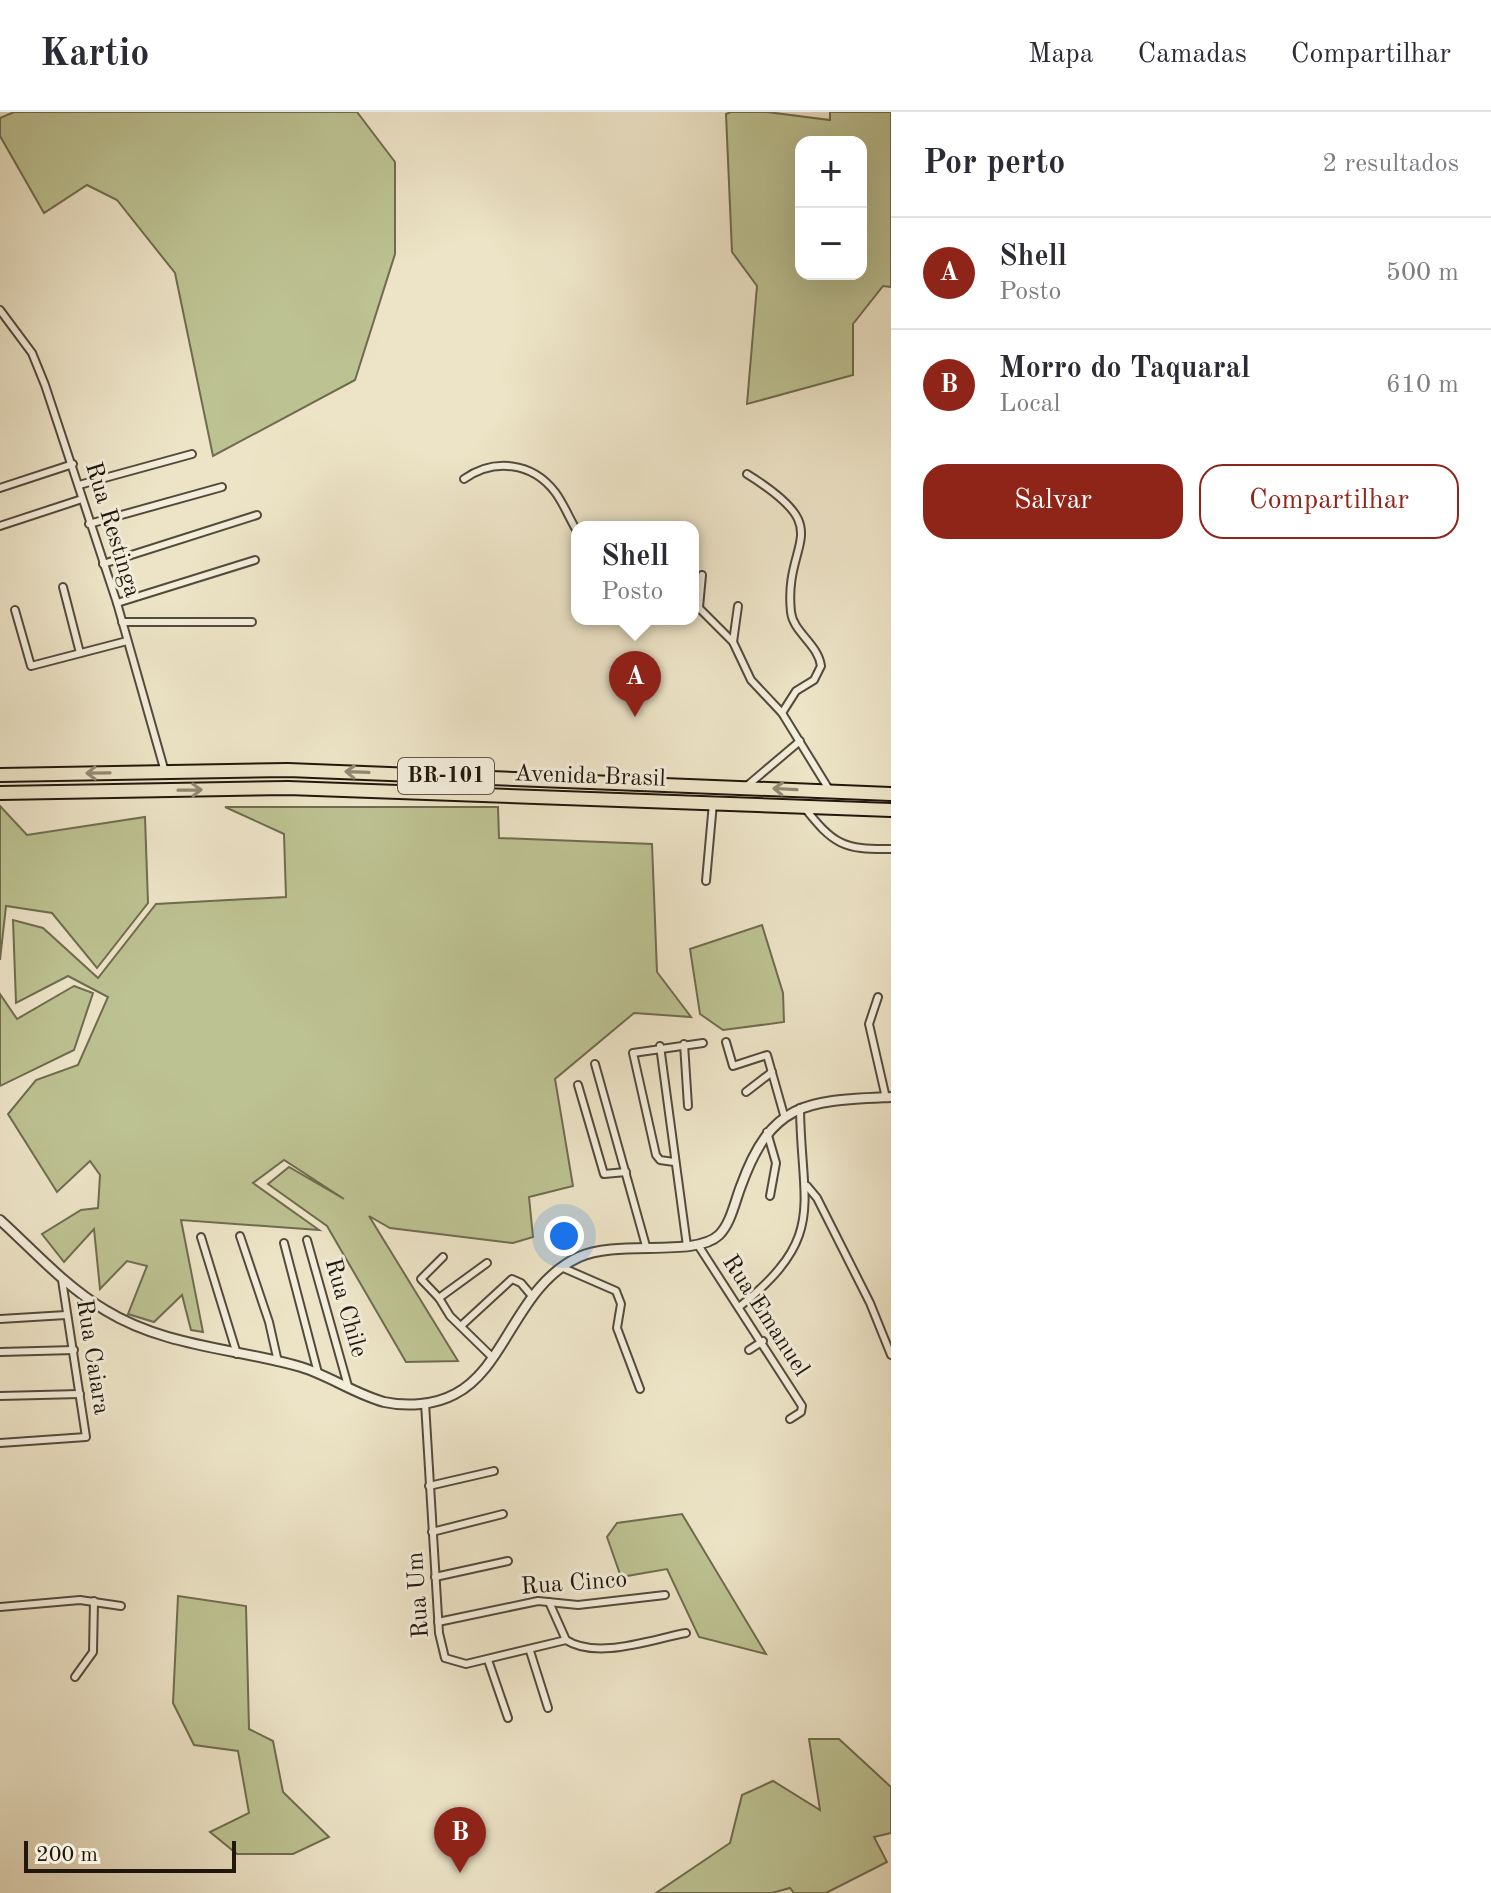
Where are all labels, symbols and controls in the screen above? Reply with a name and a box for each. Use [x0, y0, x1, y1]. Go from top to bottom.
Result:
text: Kartio [40, 36, 149, 74]
text: Mapa [1028, 41, 1094, 69]
text: Camadas [1138, 41, 1247, 69]
text: Compartilhar [1291, 41, 1451, 69]
map controls [795, 136, 867, 280]
button: + [795, 136, 867, 208]
text: Por perto [923, 147, 1065, 181]
text: 2 resultados [1322, 151, 1459, 177]
button: − [795, 208, 867, 280]
text: Shell [999, 242, 1067, 272]
text: A [939, 260, 959, 286]
text: 500 m [1386, 260, 1459, 286]
text: Posto [999, 279, 1062, 305]
text: Morro do Taquaral [999, 354, 1250, 384]
text: B [940, 372, 958, 398]
text: 610 m [1386, 372, 1459, 398]
text: Local [999, 391, 1061, 417]
street label: Rua Restinga [80, 460, 144, 601]
button: Salvar [923, 464, 1183, 539]
button: Compartilhar [1199, 464, 1459, 539]
popup [571, 521, 699, 625]
text: Shell [601, 542, 669, 572]
text: Posto [601, 579, 663, 605]
pin: A [609, 651, 661, 717]
road number: BR-101 [398, 758, 494, 794]
street label: Avenida Brasil [514, 762, 666, 792]
one-way arrow [344, 765, 371, 780]
one-way arrow [85, 766, 112, 781]
one-way arrow [176, 782, 203, 798]
one-way arrow [772, 782, 799, 797]
your location [544, 1216, 584, 1256]
street label: Rua Emanuel [717, 1251, 813, 1381]
street label: Rua Chile [319, 1256, 371, 1360]
street label: Rua Caiara [71, 1298, 113, 1417]
street label: Rua Um [404, 1551, 434, 1639]
street label: Rua Cinco [520, 1568, 628, 1600]
pin: B [434, 1807, 486, 1873]
scale bar [24, 1837, 236, 1873]
text: 200 m [36, 1844, 98, 1866]

